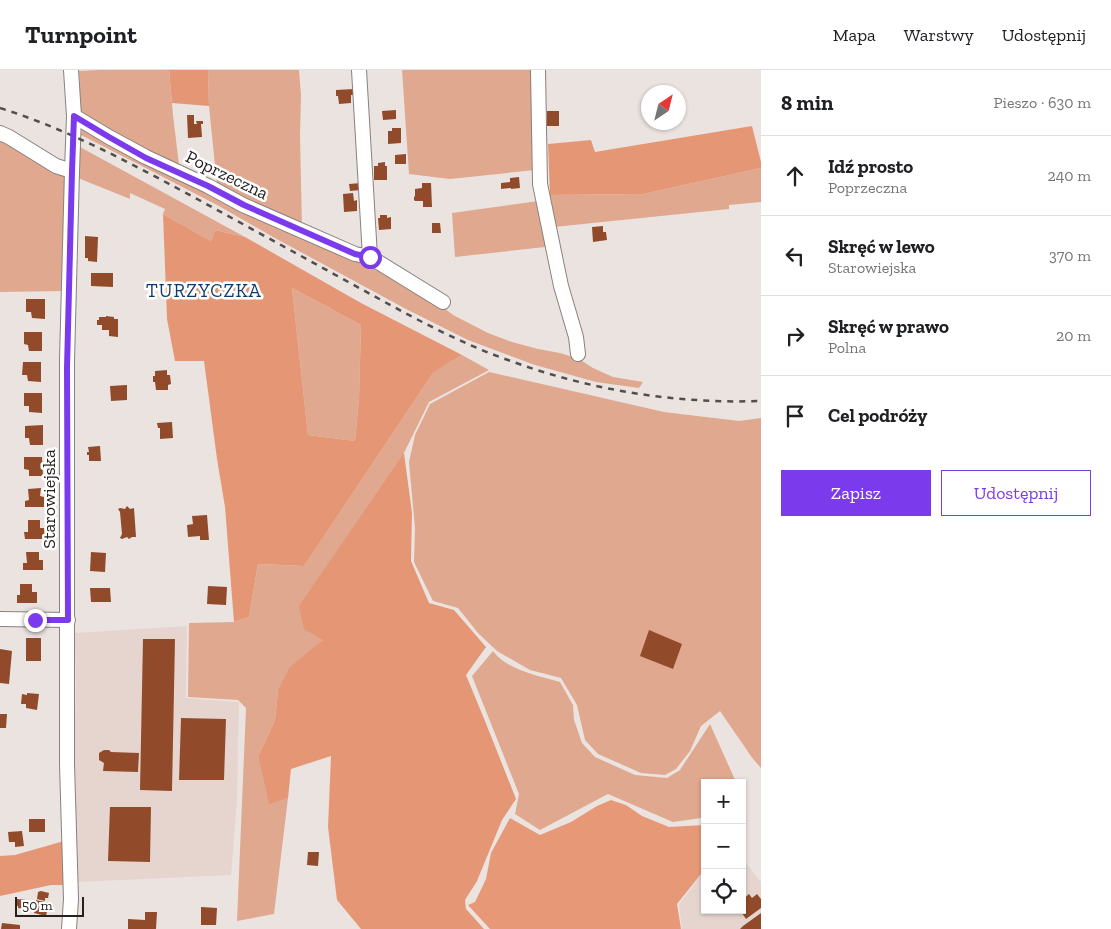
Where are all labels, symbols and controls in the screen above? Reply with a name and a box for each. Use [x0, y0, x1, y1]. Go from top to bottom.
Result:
text: Turnpoint [25, 20, 137, 49]
text: Mapa [833, 24, 876, 46]
text: Warstwy [904, 24, 974, 46]
text: Udostępnij [1002, 24, 1086, 46]
north arrow [641, 85, 686, 130]
text: 8 min [781, 90, 833, 115]
text: Pieszo · 630 m [993, 93, 1091, 112]
street label: Poprzeczna [182, 146, 272, 205]
text: Idź prosto [828, 155, 913, 178]
icon: ahead [781, 162, 809, 190]
text: 240 m [1047, 166, 1091, 185]
text: Poprzeczna [828, 178, 907, 197]
text: Skręć w lewo [828, 235, 935, 258]
icon: left [781, 242, 809, 270]
route start [359, 246, 382, 269]
text: 370 m [1049, 246, 1091, 265]
text: Starowiejska [828, 258, 916, 277]
district label: TURZYCZKA [146, 279, 262, 302]
text: Skręć w prawo [828, 315, 949, 338]
icon: right [781, 322, 809, 350]
text: 20 m [1056, 326, 1091, 345]
text: Polna [828, 338, 866, 357]
icon: arrive [781, 402, 809, 430]
text: Cel podróży [828, 404, 927, 427]
street label: Starowiejska [38, 449, 60, 549]
button: Zapisz [781, 470, 931, 516]
button: Udostępnij [941, 470, 1091, 516]
route end [24, 609, 47, 632]
map controls [701, 779, 746, 914]
button: + [701, 779, 746, 824]
button: − [701, 824, 746, 869]
button: locate [701, 869, 746, 914]
scale bar [15, 894, 84, 917]
text: 50 m [22, 897, 53, 914]

